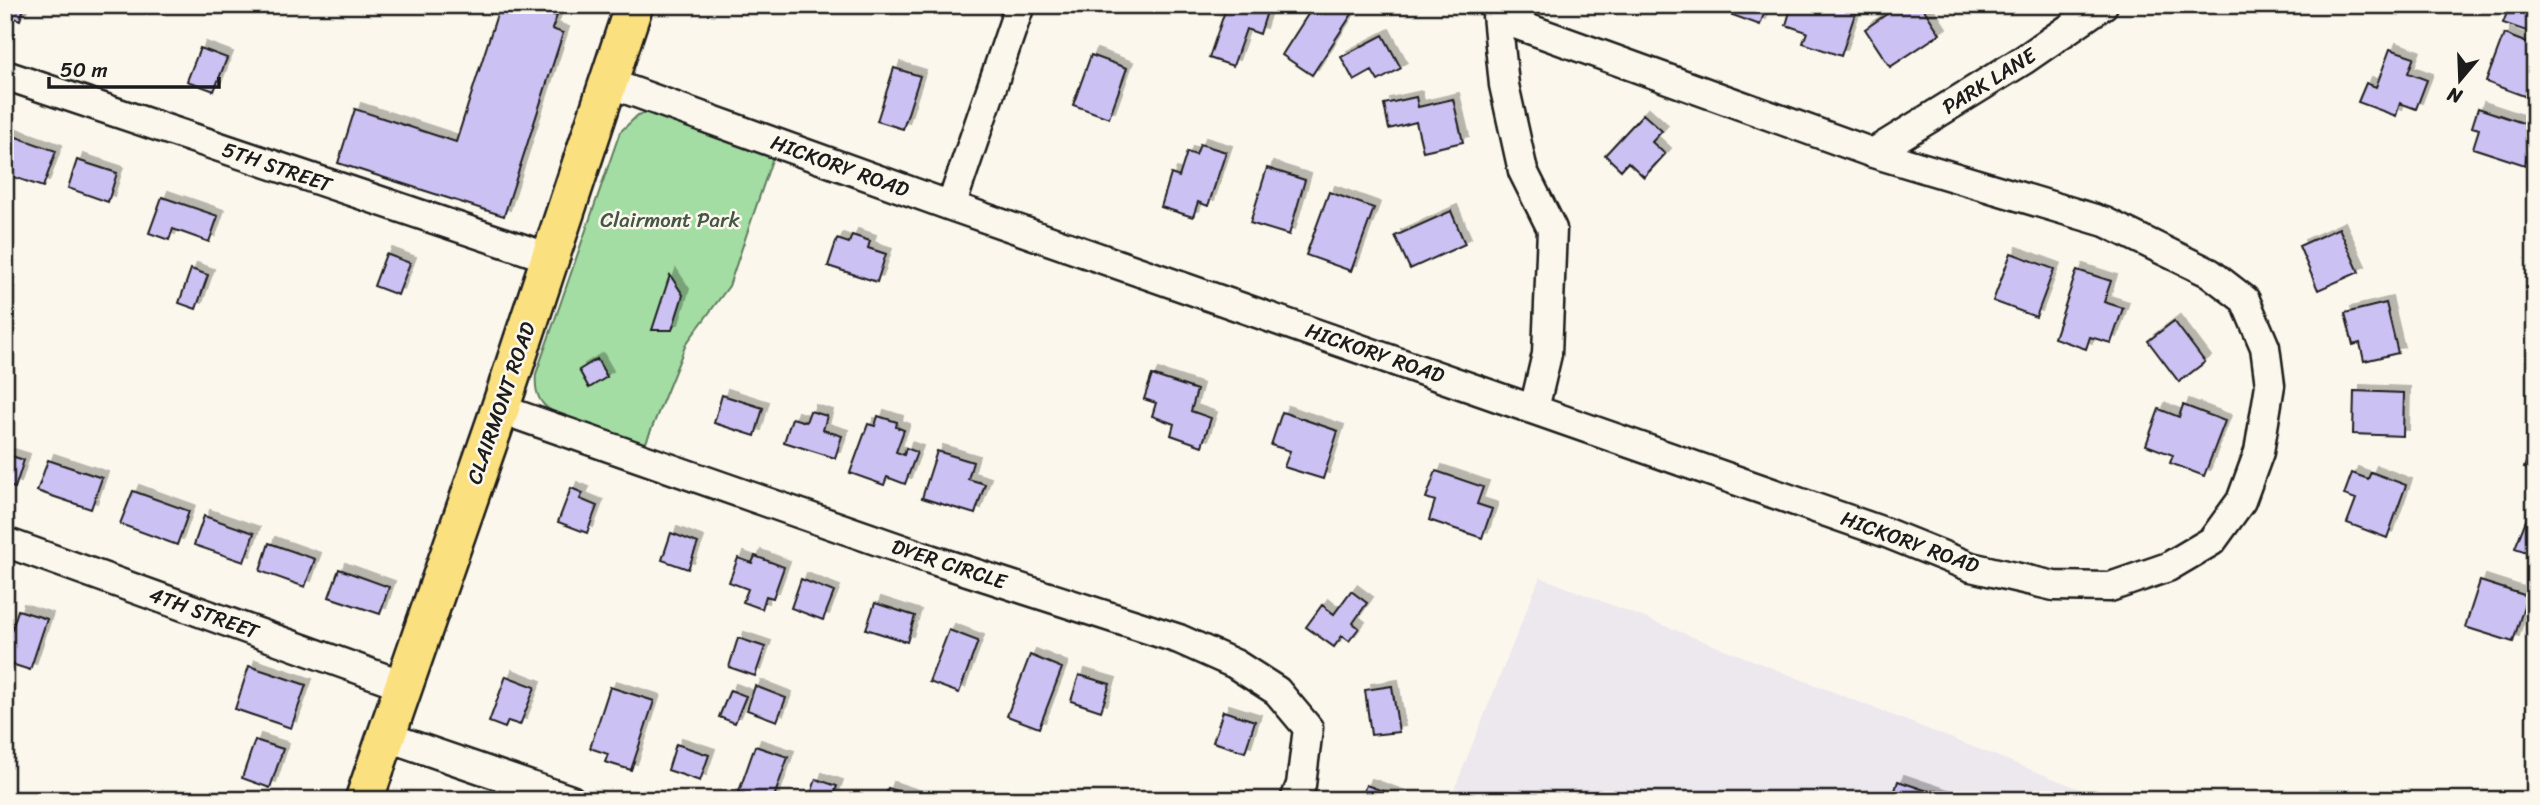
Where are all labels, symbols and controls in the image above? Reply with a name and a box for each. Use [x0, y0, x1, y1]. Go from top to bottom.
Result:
street label: PARK LANE [1934, 36, 2045, 125]
scale bar [49, 46, 219, 90]
north arrow [2424, 46, 2494, 116]
text: 50 m [60, 51, 108, 89]
text: N [2442, 78, 2467, 114]
street label: HICKORY ROAD [765, 123, 915, 209]
street label: 5TH STREET [217, 130, 339, 204]
park label: Clairmont Park [600, 201, 741, 239]
street label: HICKORY ROAD [1300, 311, 1450, 395]
street label: CLAIRMONT ROAD [455, 316, 547, 489]
street label: HICKORY ROAD [1835, 499, 1985, 585]
street label: DYER CIRCLE [887, 528, 1013, 601]
street label: 4TH STREET [144, 576, 266, 651]

